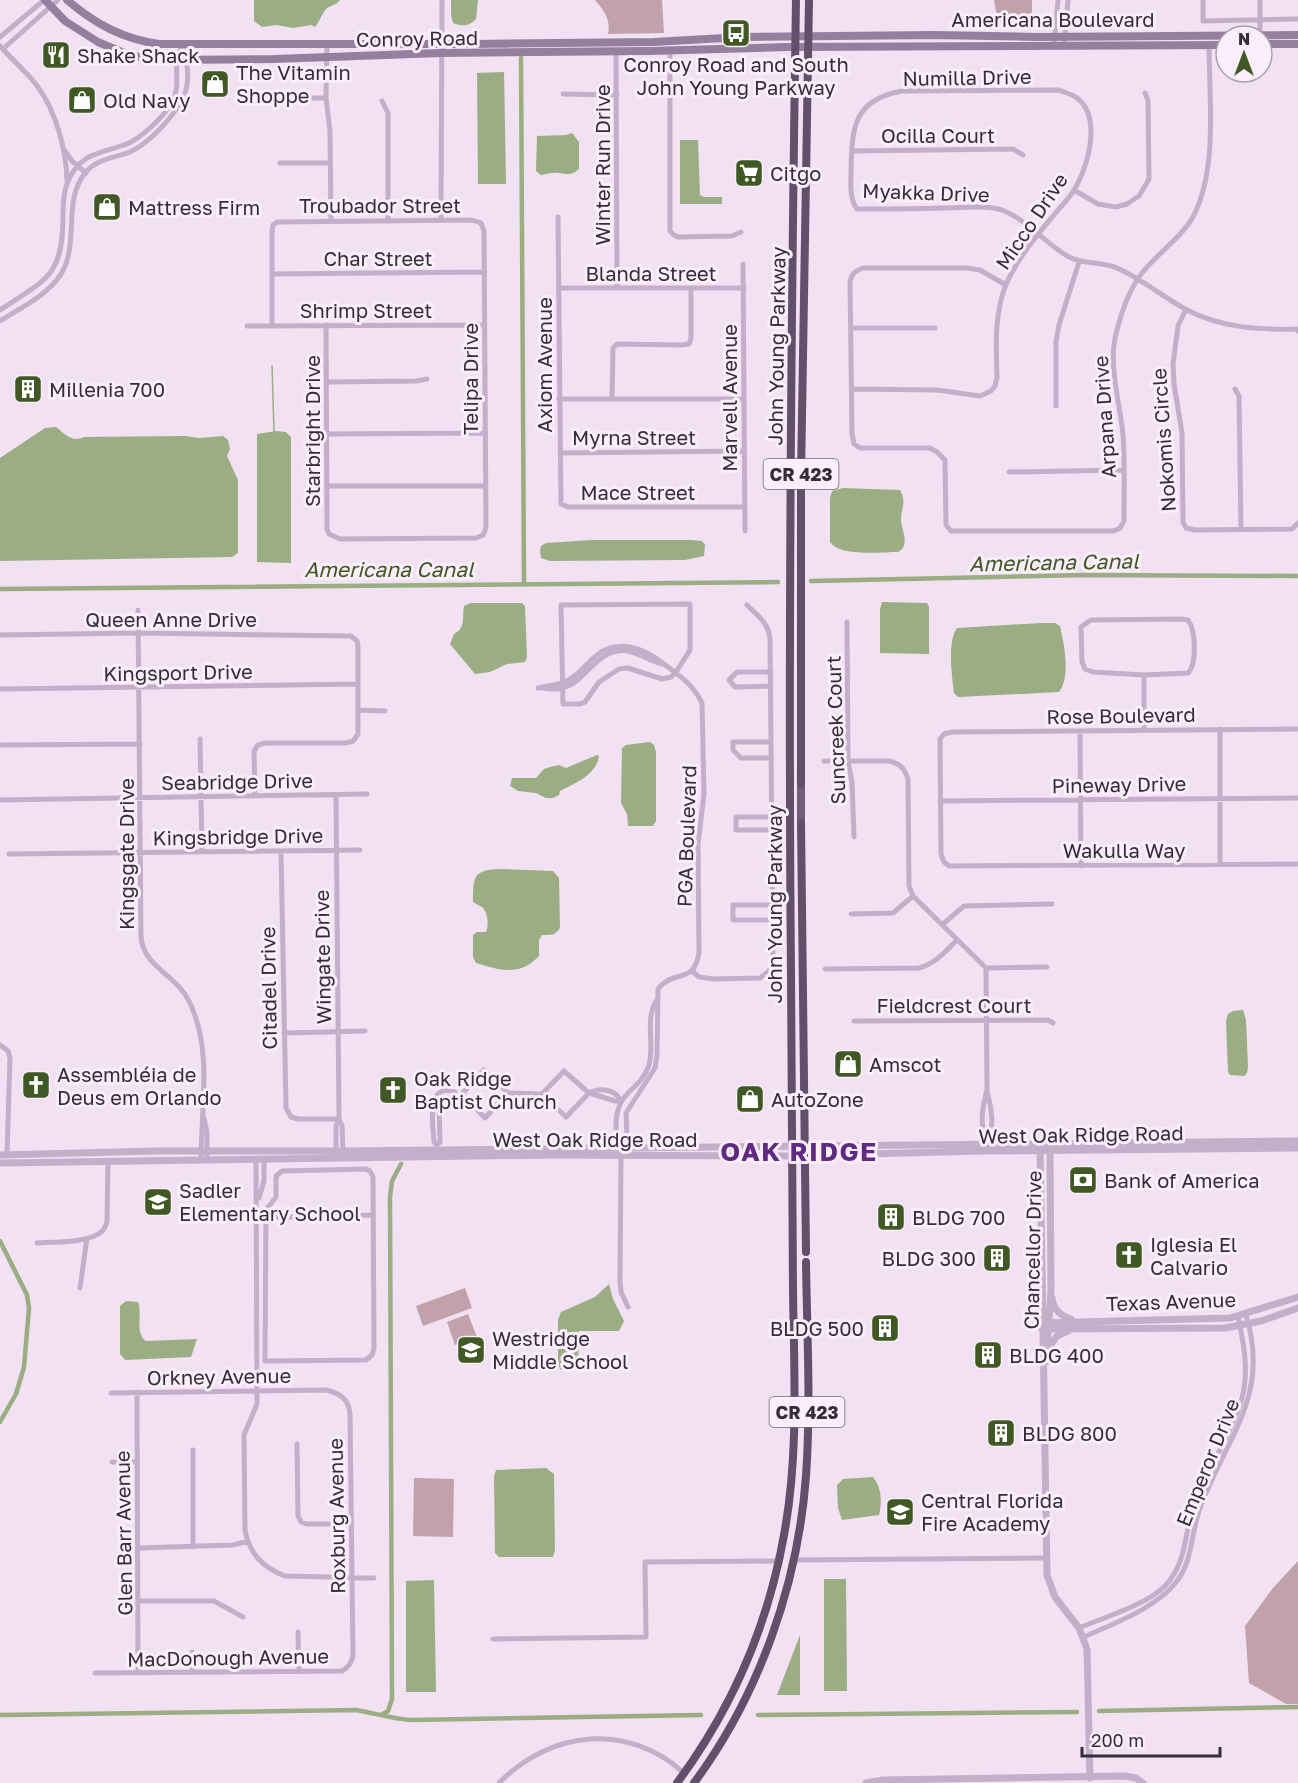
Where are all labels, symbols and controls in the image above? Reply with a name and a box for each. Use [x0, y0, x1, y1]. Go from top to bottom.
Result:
street label: Americana Boulevard [951, 7, 1155, 31]
bus stop icon: Conroy Road and South John Young Parkway [720, 17, 752, 49]
north arrow [1214, 24, 1274, 84]
street label: Conroy Road [356, 25, 478, 51]
text: N [1238, 29, 1250, 49]
restaurant icon: Shake Shack [40, 39, 72, 71]
place label: Shake Shack [77, 43, 200, 67]
place label: Conroy Road and South John Young Parkway [623, 52, 849, 99]
place label: The Vitamin Shoppe [236, 60, 351, 107]
street label: Numilla Drive [902, 64, 1032, 90]
shop icon: The Vitamin Shoppe [199, 68, 231, 100]
shop icon: Old Navy [66, 84, 98, 116]
street label: Winter Run Drive [590, 84, 614, 246]
place label: Old Navy [103, 88, 190, 112]
street label: Ocilla Court [881, 123, 995, 147]
supermarket icon: Citgo [733, 157, 765, 189]
place label: Citgo [770, 161, 821, 185]
street label: Micco Drive [990, 168, 1072, 274]
street label: Myakka Drive [862, 178, 990, 206]
shop icon: Mattress Firm [91, 191, 123, 223]
street label: Troubador Street [299, 193, 461, 217]
place label: Mattress Firm [128, 195, 260, 219]
street label: Char Street [323, 246, 433, 270]
street label: John Young Parkway [762, 246, 790, 446]
street label: Blanda Street [585, 261, 717, 285]
street label: Axiom Avenue [532, 297, 556, 433]
street label: Shrimp Street [300, 298, 432, 322]
street label: Telipa Drive [458, 323, 482, 435]
street label: Marvell Avenue [717, 324, 741, 472]
street label: Starbright Drive [300, 355, 324, 507]
street label: Arpana Drive [1088, 355, 1120, 479]
street label: Nokomis Circle [1146, 367, 1180, 513]
building icon: Millenia 700 [12, 373, 44, 405]
place label: Millenia 700 [49, 377, 165, 401]
street label: Myrna Street [572, 425, 696, 449]
road number: CR 423 [764, 459, 838, 489]
street label: Mace Street [580, 480, 696, 504]
water label: Americana Canal [969, 547, 1140, 576]
water label: Americana Canal [304, 556, 475, 582]
street label: Queen Anne Drive [85, 607, 257, 631]
street label: Suncreek Court [820, 655, 850, 805]
street label: Kingsport Drive [103, 659, 253, 685]
street label: Rose Boulevard [1046, 702, 1196, 728]
street label: PGA Boulevard [672, 765, 700, 907]
street label: Seabridge Drive [161, 768, 313, 794]
street label: Pineway Drive [1051, 771, 1187, 797]
street label: Kingsgate Drive [114, 778, 138, 930]
street label: John Young Parkway [762, 805, 786, 1004]
street label: Kingsbridge Drive [153, 823, 323, 849]
street label: Wakulla Way [1063, 838, 1185, 862]
street label: Wingate Drive [309, 890, 335, 1024]
street label: Citadel Drive [255, 926, 281, 1050]
street label: Fieldcrest Court [877, 993, 1031, 1017]
shop icon: Amscot [832, 1048, 864, 1080]
place label: Amscot [869, 1052, 942, 1076]
place label: Assembléia de Deus em Orlando [57, 1062, 222, 1109]
place label: Oak Ridge Baptist Church [414, 1066, 557, 1113]
church icon: Assembléia de Deus em Orlando [20, 1069, 52, 1101]
church icon: Oak Ridge Baptist Church [377, 1074, 409, 1106]
shop icon: AutoZone [734, 1083, 766, 1115]
place label: AutoZone [771, 1087, 864, 1111]
street label: West Oak Ridge Road [978, 1120, 1184, 1148]
street label: West Oak Ridge Road [492, 1127, 698, 1151]
district label: OAK RIDGE [720, 1136, 878, 1167]
bank icon: Bank of America [1067, 1164, 1099, 1196]
place label: Bank of America [1104, 1168, 1259, 1192]
street label: Chancellor Drive [1019, 1170, 1045, 1330]
place label: Sadler Elementary School [179, 1178, 361, 1225]
school or university icon: Sadler Elementary School [142, 1186, 174, 1218]
building icon: BLDG 700 [875, 1201, 907, 1233]
place label: BLDG 700 [912, 1205, 1005, 1229]
place label: Iglesia El Calvario [1150, 1232, 1237, 1279]
church icon: Iglesia El Calvario [1113, 1239, 1145, 1271]
building icon: BLDG 300 [981, 1242, 1013, 1274]
place label: BLDG 300 [882, 1246, 976, 1270]
street label: Texas Avenue [1106, 1287, 1236, 1315]
building icon: BLDG 500 [869, 1312, 901, 1344]
place label: BLDG 500 [770, 1316, 864, 1340]
place label: Westridge Middle School [492, 1326, 628, 1373]
school or university icon: Westridge Middle School [455, 1334, 487, 1366]
building icon: BLDG 400 [972, 1339, 1004, 1371]
place label: BLDG 400 [1009, 1343, 1104, 1367]
street label: Orkney Avenue [147, 1363, 291, 1389]
street label: Emperor Drive [1170, 1395, 1244, 1529]
road number: CR 423 [770, 1397, 844, 1427]
building icon: BLDG 800 [985, 1417, 1017, 1449]
place label: BLDG 800 [1022, 1421, 1117, 1445]
street label: Roxburg Avenue [323, 1438, 349, 1594]
street label: Glen Barr Avenue [110, 1450, 136, 1616]
place label: Central Florida Fire Academy [921, 1488, 1063, 1535]
school or university icon: Central Florida Fire Academy [884, 1496, 916, 1528]
street label: MacDonough Avenue [127, 1643, 329, 1671]
scale bar [1082, 1720, 1220, 1758]
text: 200 m [1091, 1729, 1144, 1751]

